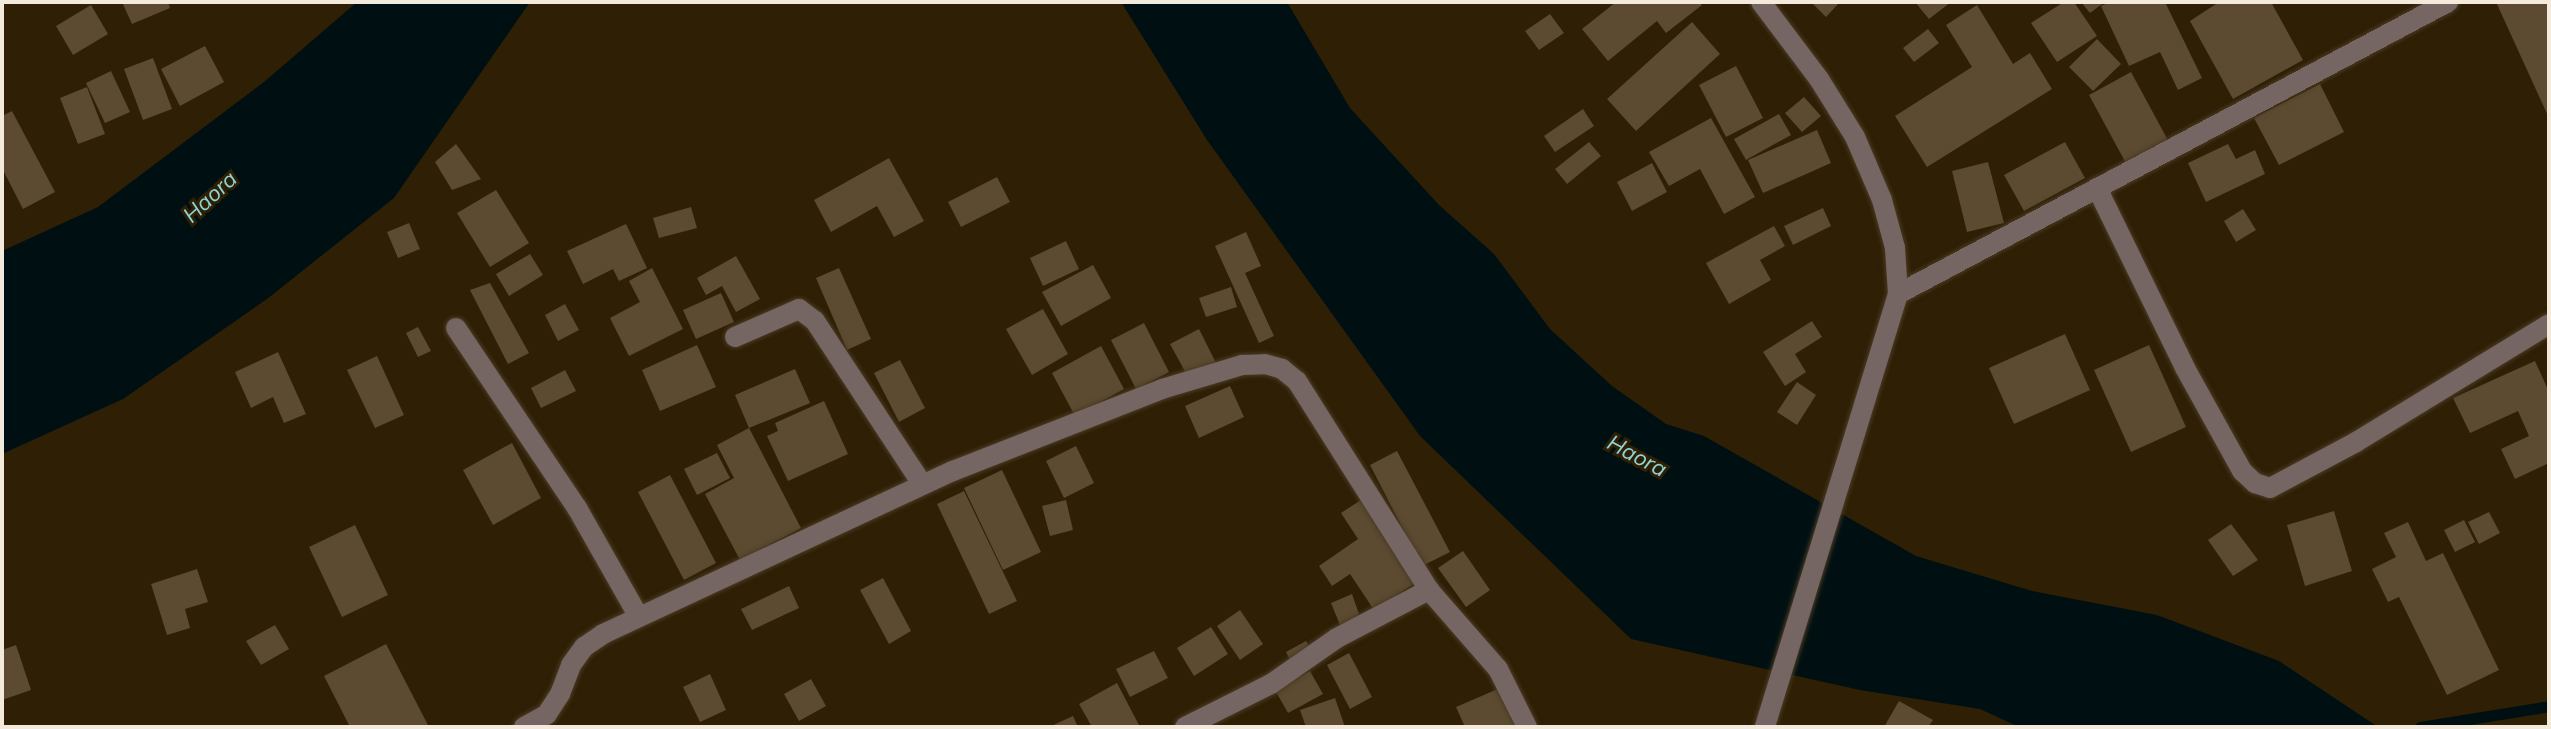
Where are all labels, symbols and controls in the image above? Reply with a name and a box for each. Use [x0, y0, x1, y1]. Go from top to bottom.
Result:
water label: Haora [178, 166, 242, 228]
water label: Haora [1603, 429, 1671, 483]

